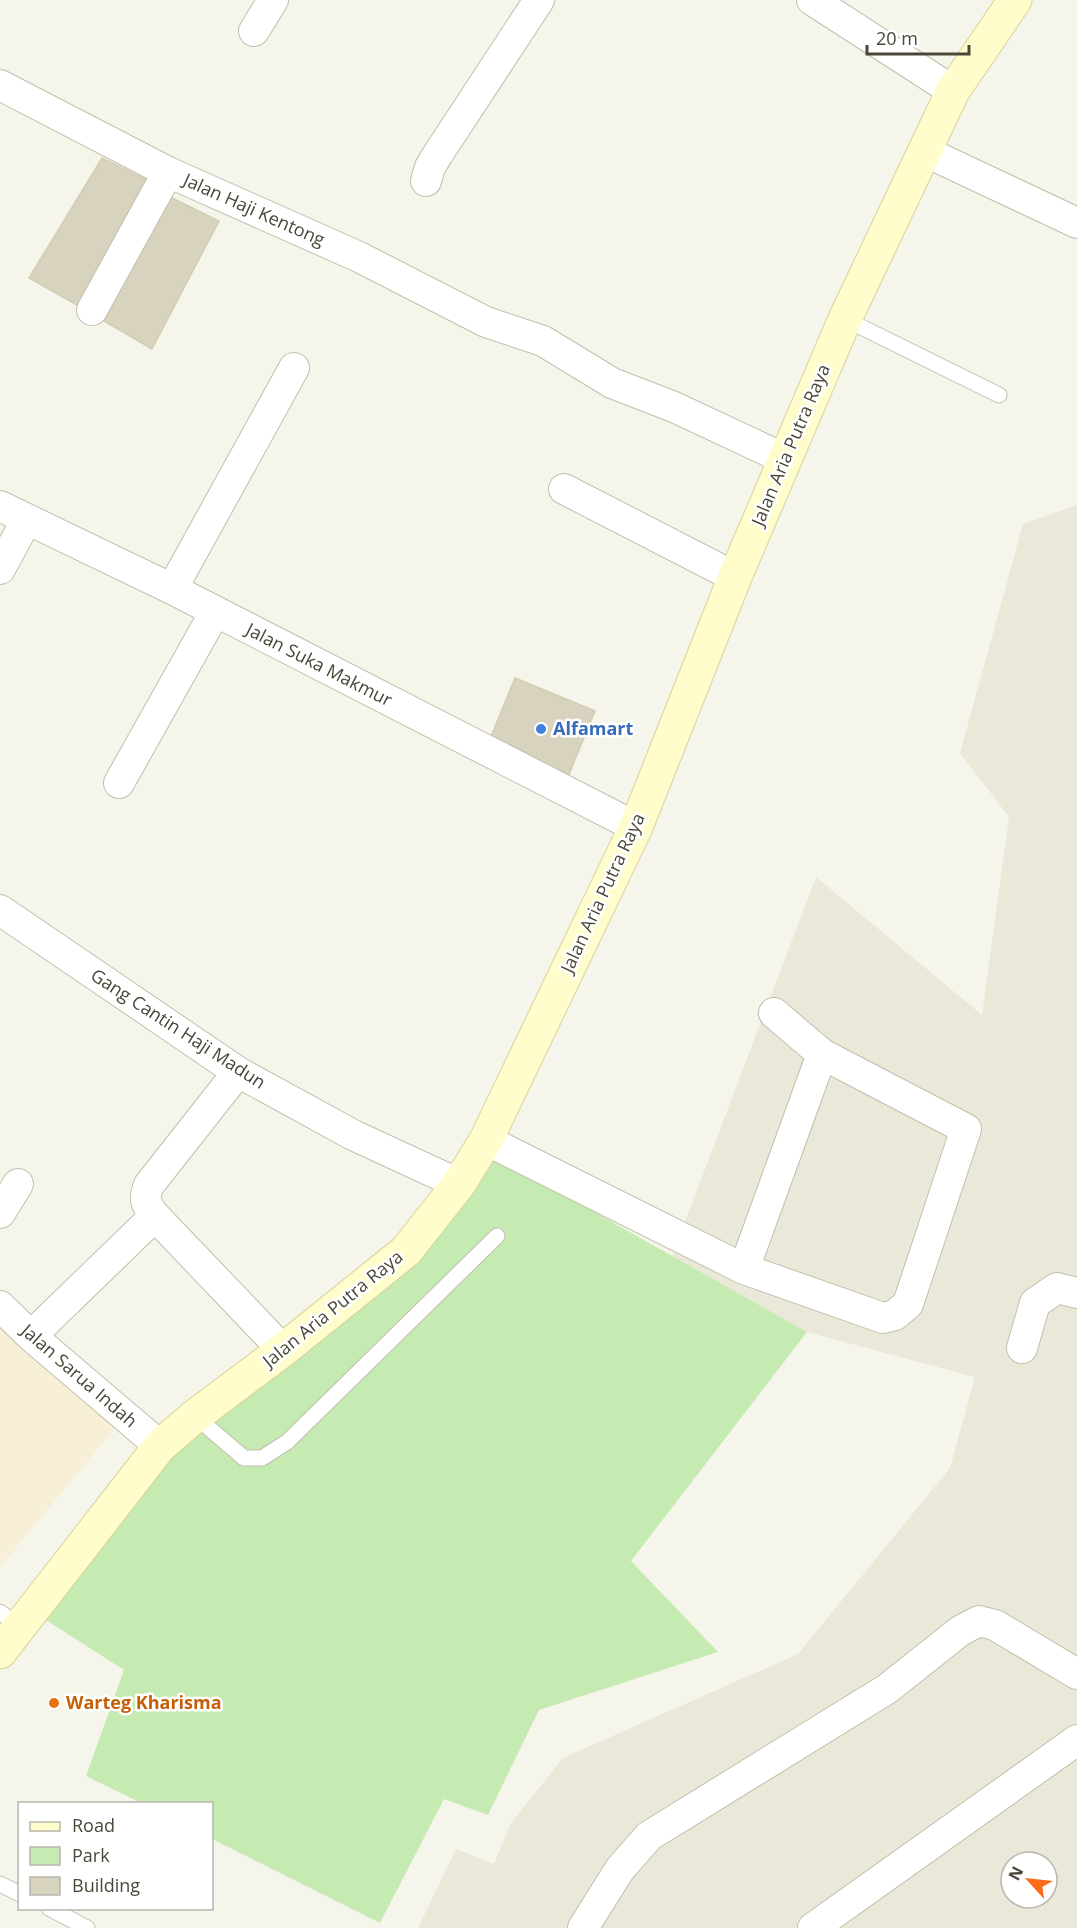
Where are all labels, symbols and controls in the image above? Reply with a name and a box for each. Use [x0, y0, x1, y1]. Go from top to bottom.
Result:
scale bar [867, 18, 969, 56]
text: 20 m [876, 26, 918, 50]
street label: Jalan Haji Kentong [178, 166, 329, 251]
street label: Jalan Aria Putra Raya [744, 360, 835, 531]
street label: Jalan Suka Makmur [241, 616, 397, 712]
place label: Alfamart [553, 716, 633, 740]
marker: Alfamart [534, 722, 548, 736]
street label: Jalan Aria Putra Raya [554, 809, 650, 978]
street label: Gang Cantin Haji Madun [86, 963, 271, 1094]
street label: Jalan Aria Putra Raya [256, 1244, 407, 1373]
street label: Jalan Sarua Indah [15, 1317, 143, 1432]
place label: Warteg Kharisma [66, 1690, 222, 1714]
marker: Warteg Kharisma [47, 1696, 61, 1710]
legend [18, 1802, 213, 1910]
text: Road [72, 1813, 115, 1837]
text: Park [72, 1843, 110, 1867]
north arrow [999, 1850, 1059, 1910]
text: N [1003, 1862, 1028, 1884]
text: Building [72, 1873, 140, 1897]

